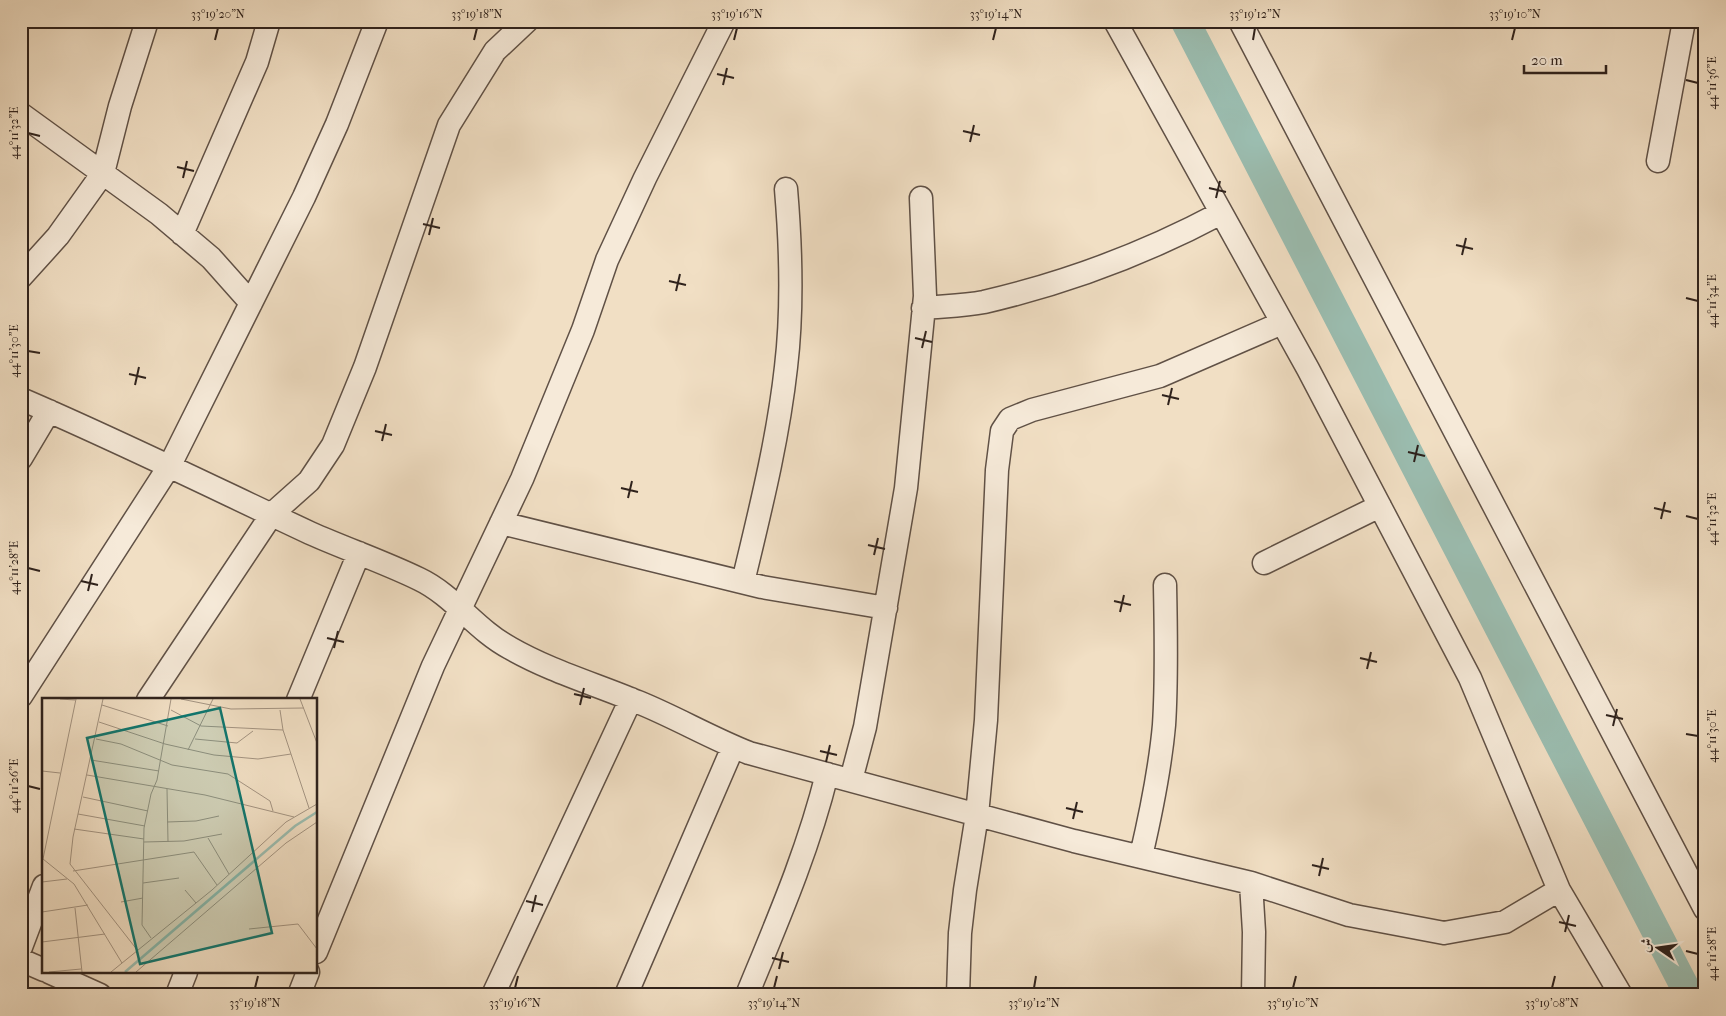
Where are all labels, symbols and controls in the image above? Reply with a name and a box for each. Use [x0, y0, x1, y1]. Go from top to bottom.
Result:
text: 33°19'20"N [191, 7, 245, 21]
text: 33°19'18"N [451, 7, 503, 21]
text: 33°19'16"N [711, 7, 763, 21]
text: 33°19'14"N [970, 7, 1022, 21]
text: 33°19'12"N [1229, 7, 1281, 21]
text: 33°19'10"N [1489, 7, 1541, 21]
scale bar [1524, 42, 1606, 74]
text: 20 m [1531, 51, 1563, 69]
text: 44°11'36"E [1705, 56, 1719, 110]
text: 44°11'32"E [7, 107, 21, 159]
text: 44°11'34"E [1705, 274, 1719, 328]
text: 44°11'30"E [7, 324, 21, 378]
text: 44°11'32"E [1705, 493, 1719, 545]
text: 44°11'28"E [7, 541, 21, 595]
inset map [42, 698, 318, 974]
text: 44°11'30"E [1705, 709, 1719, 763]
text: 44°11'26"E [7, 759, 21, 813]
north arrow [1634, 924, 1684, 974]
text: 44°11'28"E [1705, 927, 1719, 981]
text: ش [1636, 936, 1656, 954]
text: 33°19'18"N [229, 996, 281, 1010]
text: 33°19'16"N [489, 996, 541, 1010]
text: 33°19'14"N [748, 996, 800, 1010]
text: 33°19'12"N [1008, 996, 1060, 1010]
text: 33°19'10"N [1267, 996, 1319, 1010]
text: 33°19'08"N [1525, 996, 1579, 1010]

